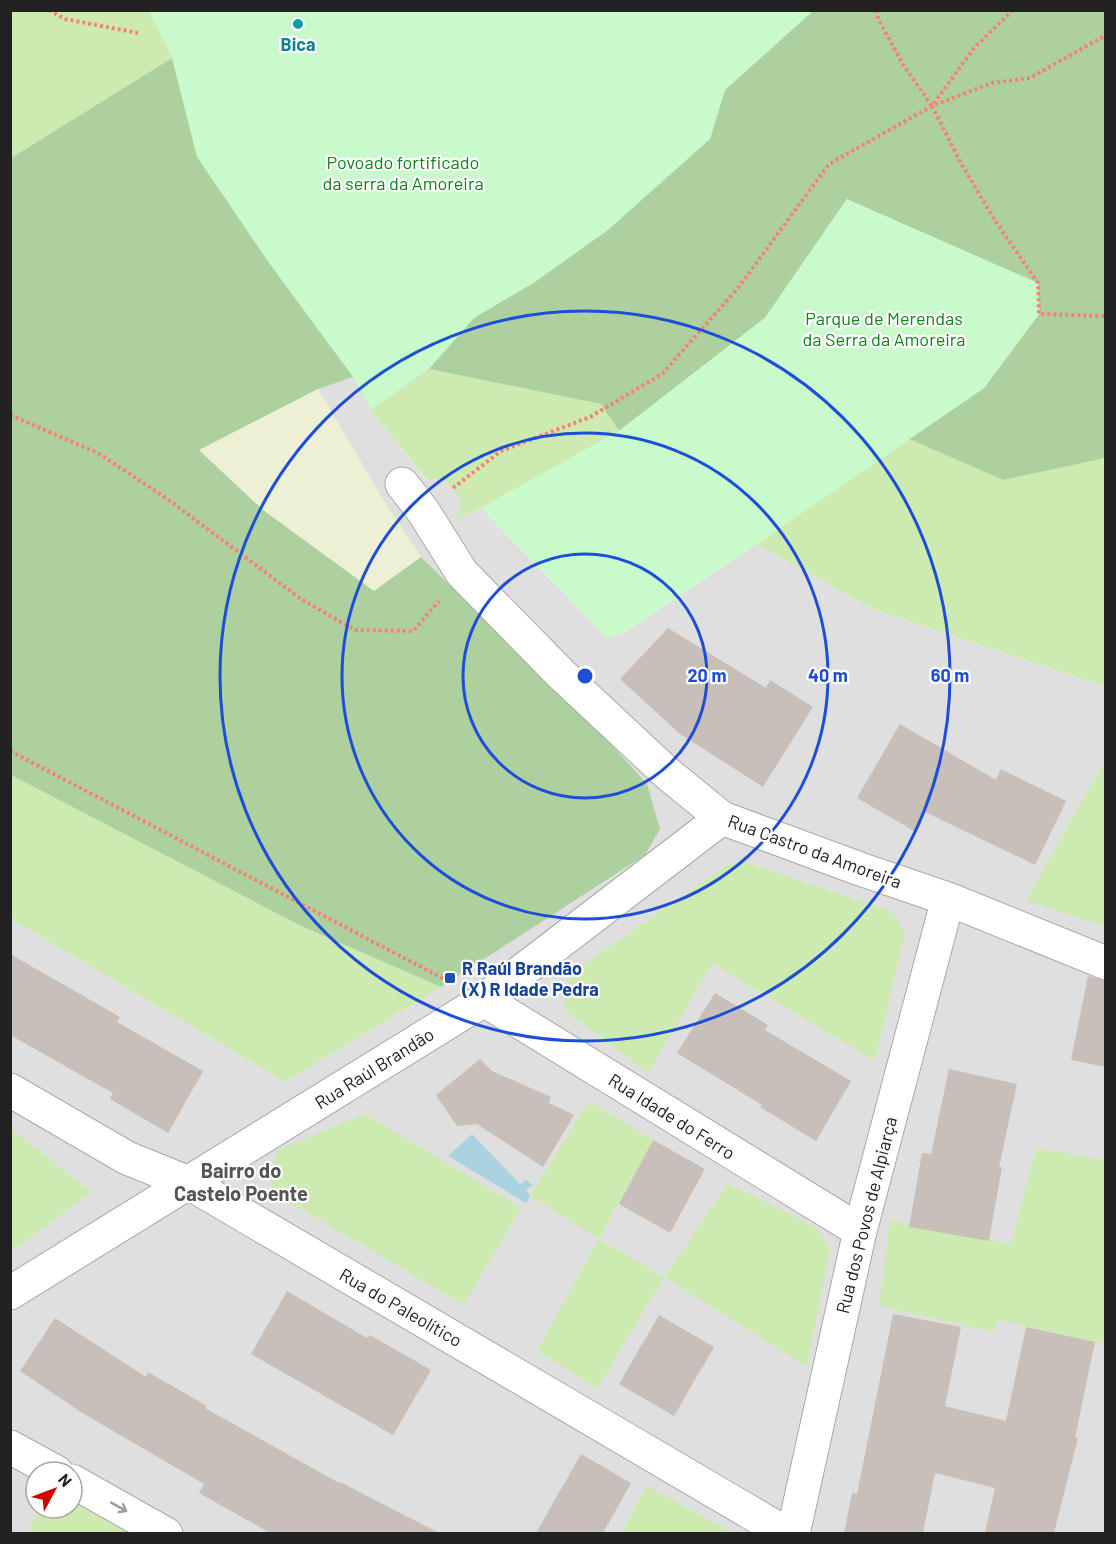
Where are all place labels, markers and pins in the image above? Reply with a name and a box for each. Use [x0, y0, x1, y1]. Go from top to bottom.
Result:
marker: Bica [291, 17, 305, 31]
place label: Bica [281, 33, 315, 55]
centre of rings [575, 666, 595, 686]
place label: R Raúl Brandão (X) R Idade Pedra [461, 957, 599, 1000]
marker: R Raúl Brandão (X) R Idade Pedra [443, 971, 457, 985]

